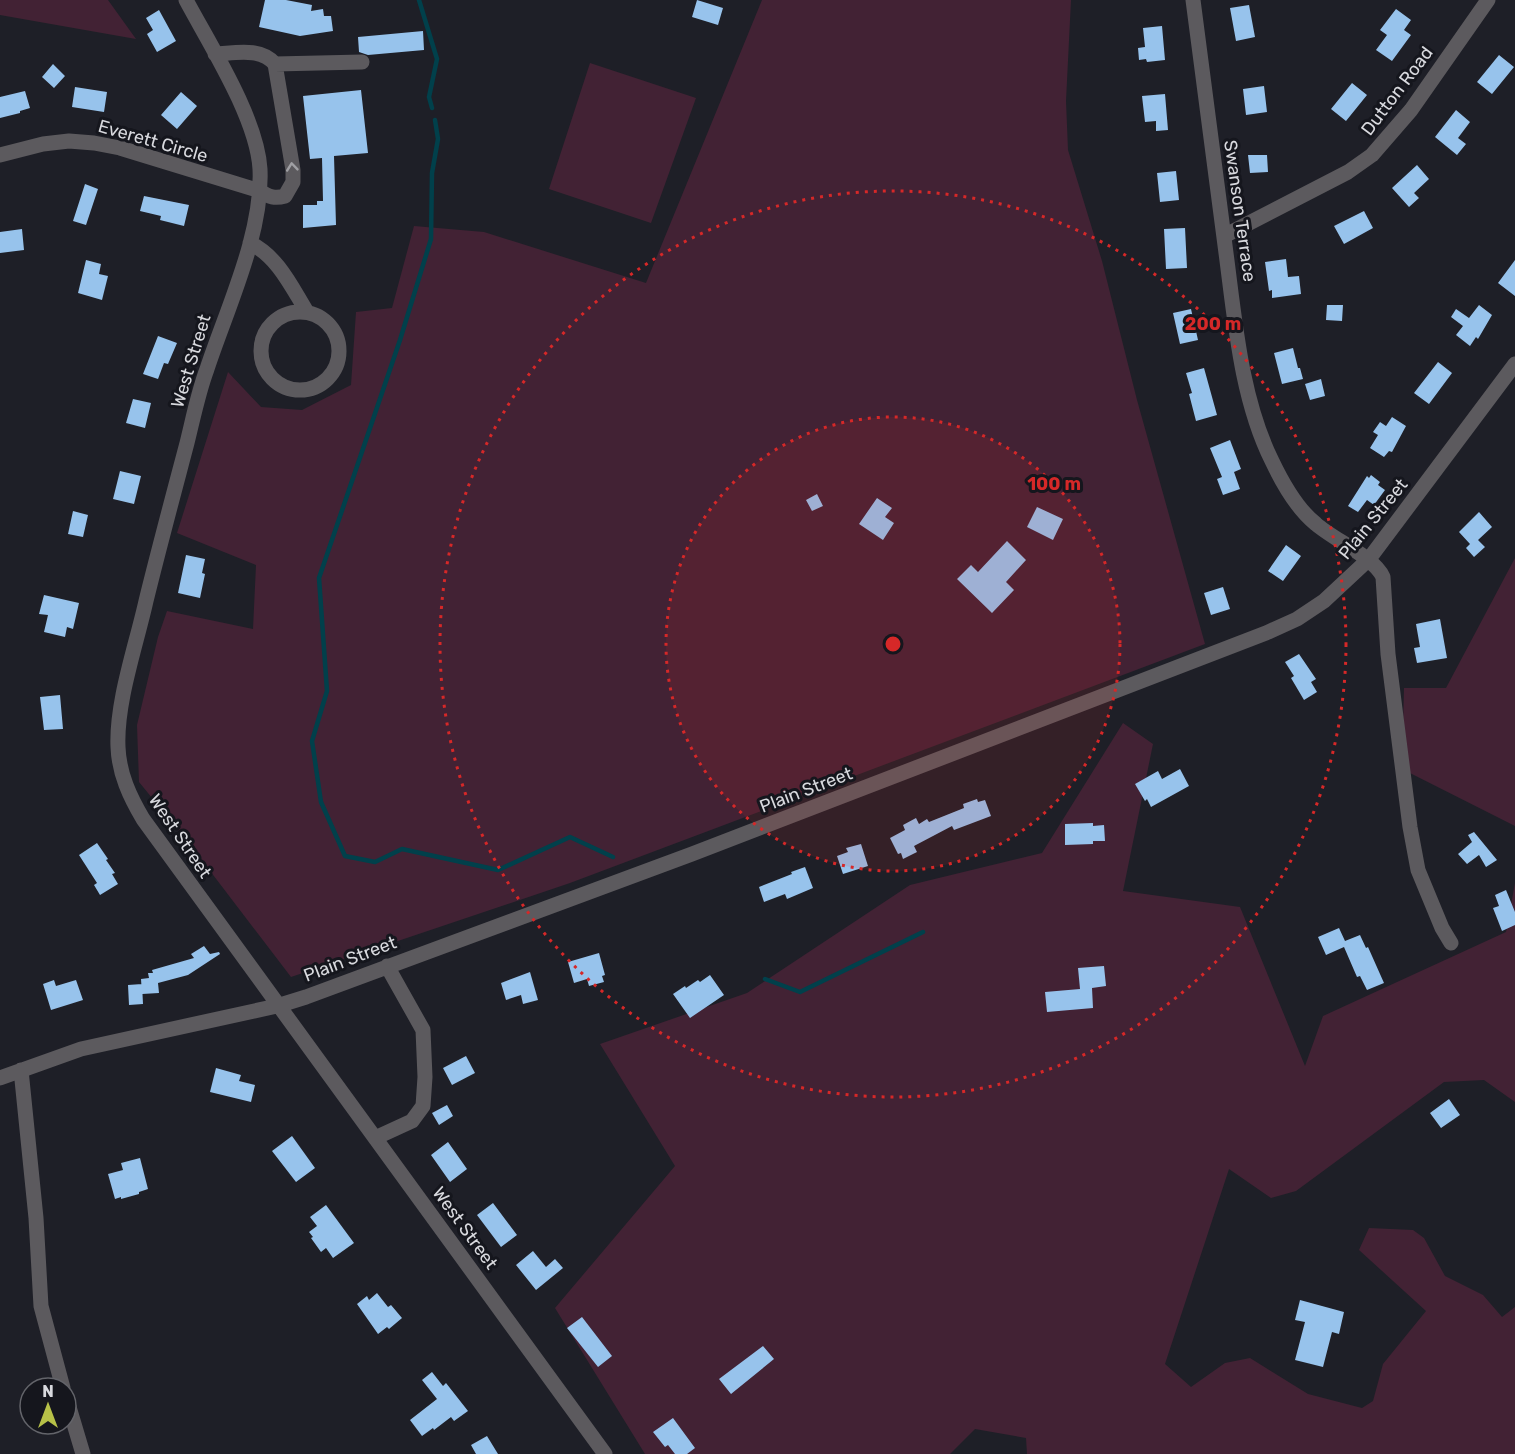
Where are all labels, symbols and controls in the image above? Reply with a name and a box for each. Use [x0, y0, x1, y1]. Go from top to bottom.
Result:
street label: Dutton Road [1356, 42, 1438, 140]
street label: Everett Circle [96, 115, 210, 167]
street label: Swanson Terrace [1219, 139, 1261, 283]
one-way arrow [286, 162, 299, 171]
street label: West Street [166, 312, 216, 410]
text: 200 m [1185, 313, 1241, 335]
text: 100 m [1027, 473, 1081, 495]
street label: Plain Street [1334, 474, 1412, 564]
centre of rings [883, 634, 903, 654]
street label: Plain Street [757, 762, 855, 818]
street label: West Street [144, 790, 216, 882]
street label: Plain Street [301, 931, 399, 987]
street label: West Street [428, 1182, 502, 1274]
north arrow [18, 1376, 78, 1436]
text: N [42, 1382, 54, 1401]

